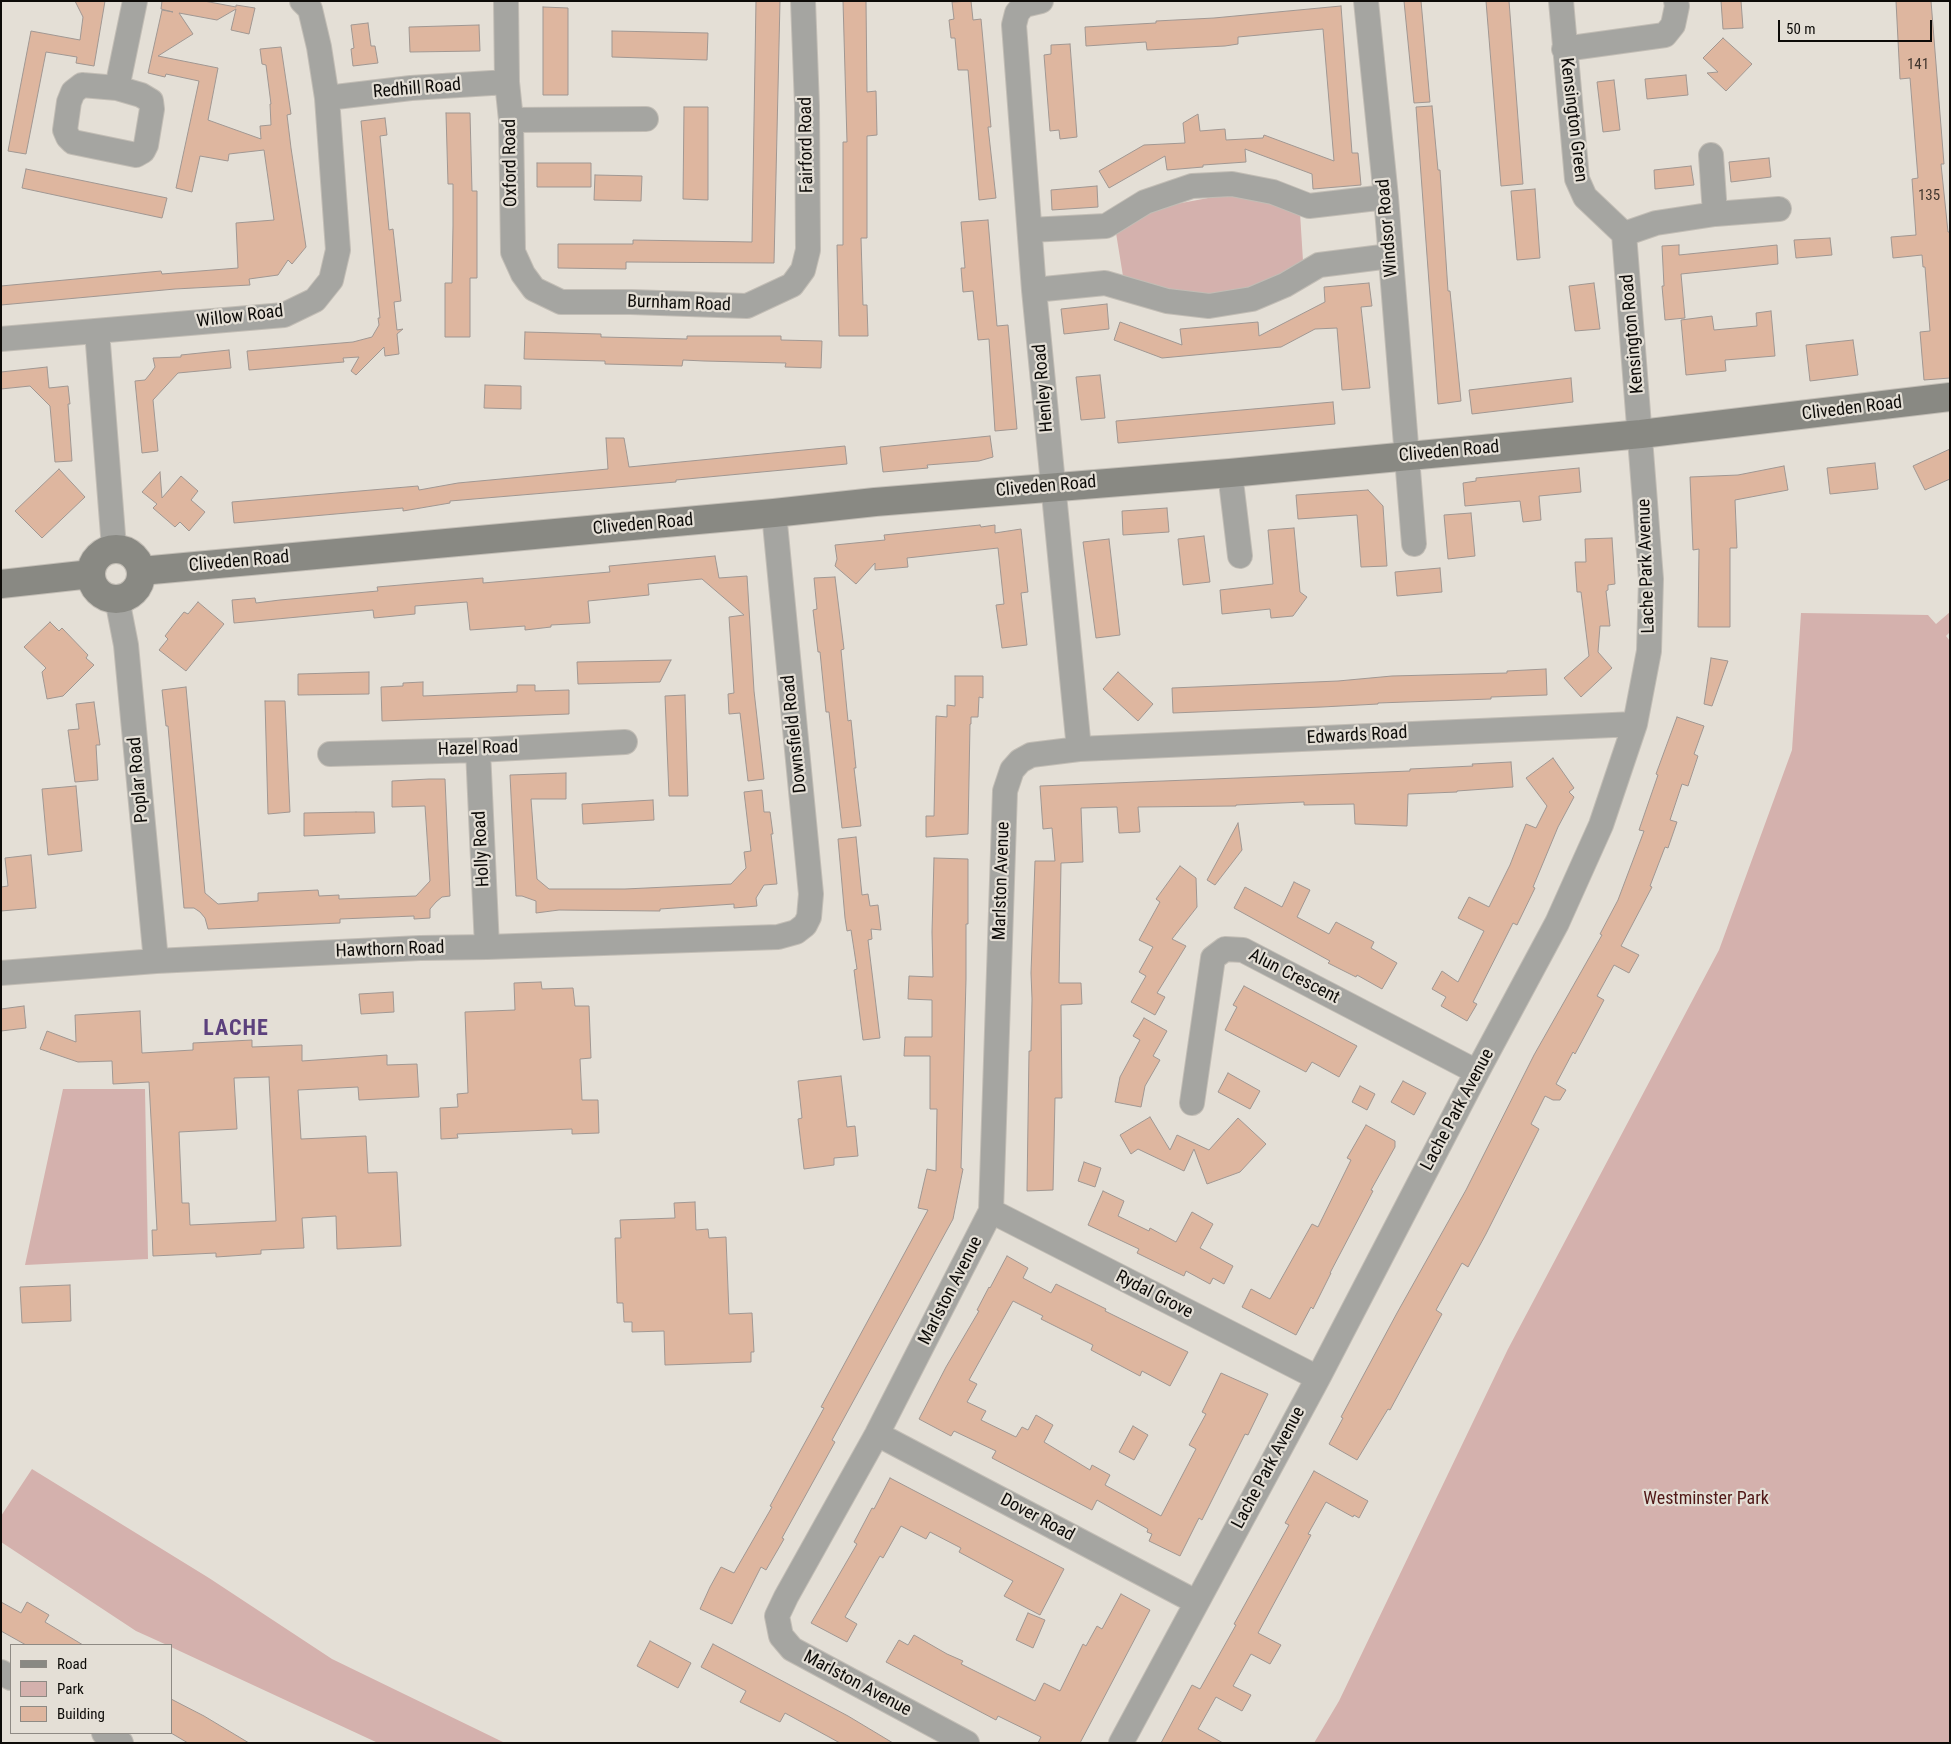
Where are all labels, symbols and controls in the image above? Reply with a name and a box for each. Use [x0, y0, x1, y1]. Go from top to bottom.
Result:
scale bar [1781, 10, 1935, 42]
text: 50 m [1786, 20, 1816, 38]
house number: 141 [1907, 56, 1929, 74]
street label: Kensington Green [1555, 57, 1591, 183]
street label: Redhill Road [372, 74, 462, 104]
street label: Fairford Road [795, 97, 819, 193]
street label: Oxford Road [499, 119, 523, 207]
street label: Windsor Road [1373, 178, 1403, 278]
house number: 135 [1918, 187, 1940, 205]
street label: Kensington Road [1617, 273, 1649, 395]
street label: Burnham Road [627, 291, 731, 317]
street label: Willow Road [195, 301, 285, 333]
street label: Henley Road [1029, 343, 1059, 433]
street label: Cliveden Road [1801, 392, 1903, 426]
street label: Cliveden Road [1398, 437, 1500, 467]
street label: Cliveden Road [995, 472, 1097, 502]
street label: Lache Park Avenue [1634, 498, 1660, 634]
street label: Cliveden Road [592, 510, 694, 540]
street label: Cliveden Road [188, 547, 290, 577]
street label: Downsfield Road [778, 674, 812, 794]
street label: Edwards Road [1306, 723, 1408, 749]
street label: Poplar Road [124, 736, 154, 824]
street label: Hazel Road [437, 737, 519, 761]
street label: Holly Road [469, 810, 495, 888]
street label: Marlston Avenue [989, 821, 1015, 941]
street label: Hawthorn Road [335, 937, 445, 963]
street label: Alun Crescent [1245, 945, 1343, 1009]
district label: LACHE [203, 1016, 269, 1042]
street label: Lache Park Avenue [1417, 1045, 1499, 1175]
street label: Marlston Avenue [914, 1233, 988, 1349]
street label: Rydal Grove [1112, 1266, 1196, 1324]
street label: Lache Park Avenue [1228, 1403, 1310, 1533]
park label: Westminster Park [1643, 1488, 1769, 1510]
street label: Dover Road [996, 1489, 1078, 1547]
legend [10, 1644, 172, 1734]
street label: Marlston Avenue [799, 1647, 915, 1721]
text: Road [57, 1655, 87, 1673]
text: Park [57, 1680, 84, 1698]
text: Building [57, 1705, 105, 1723]

